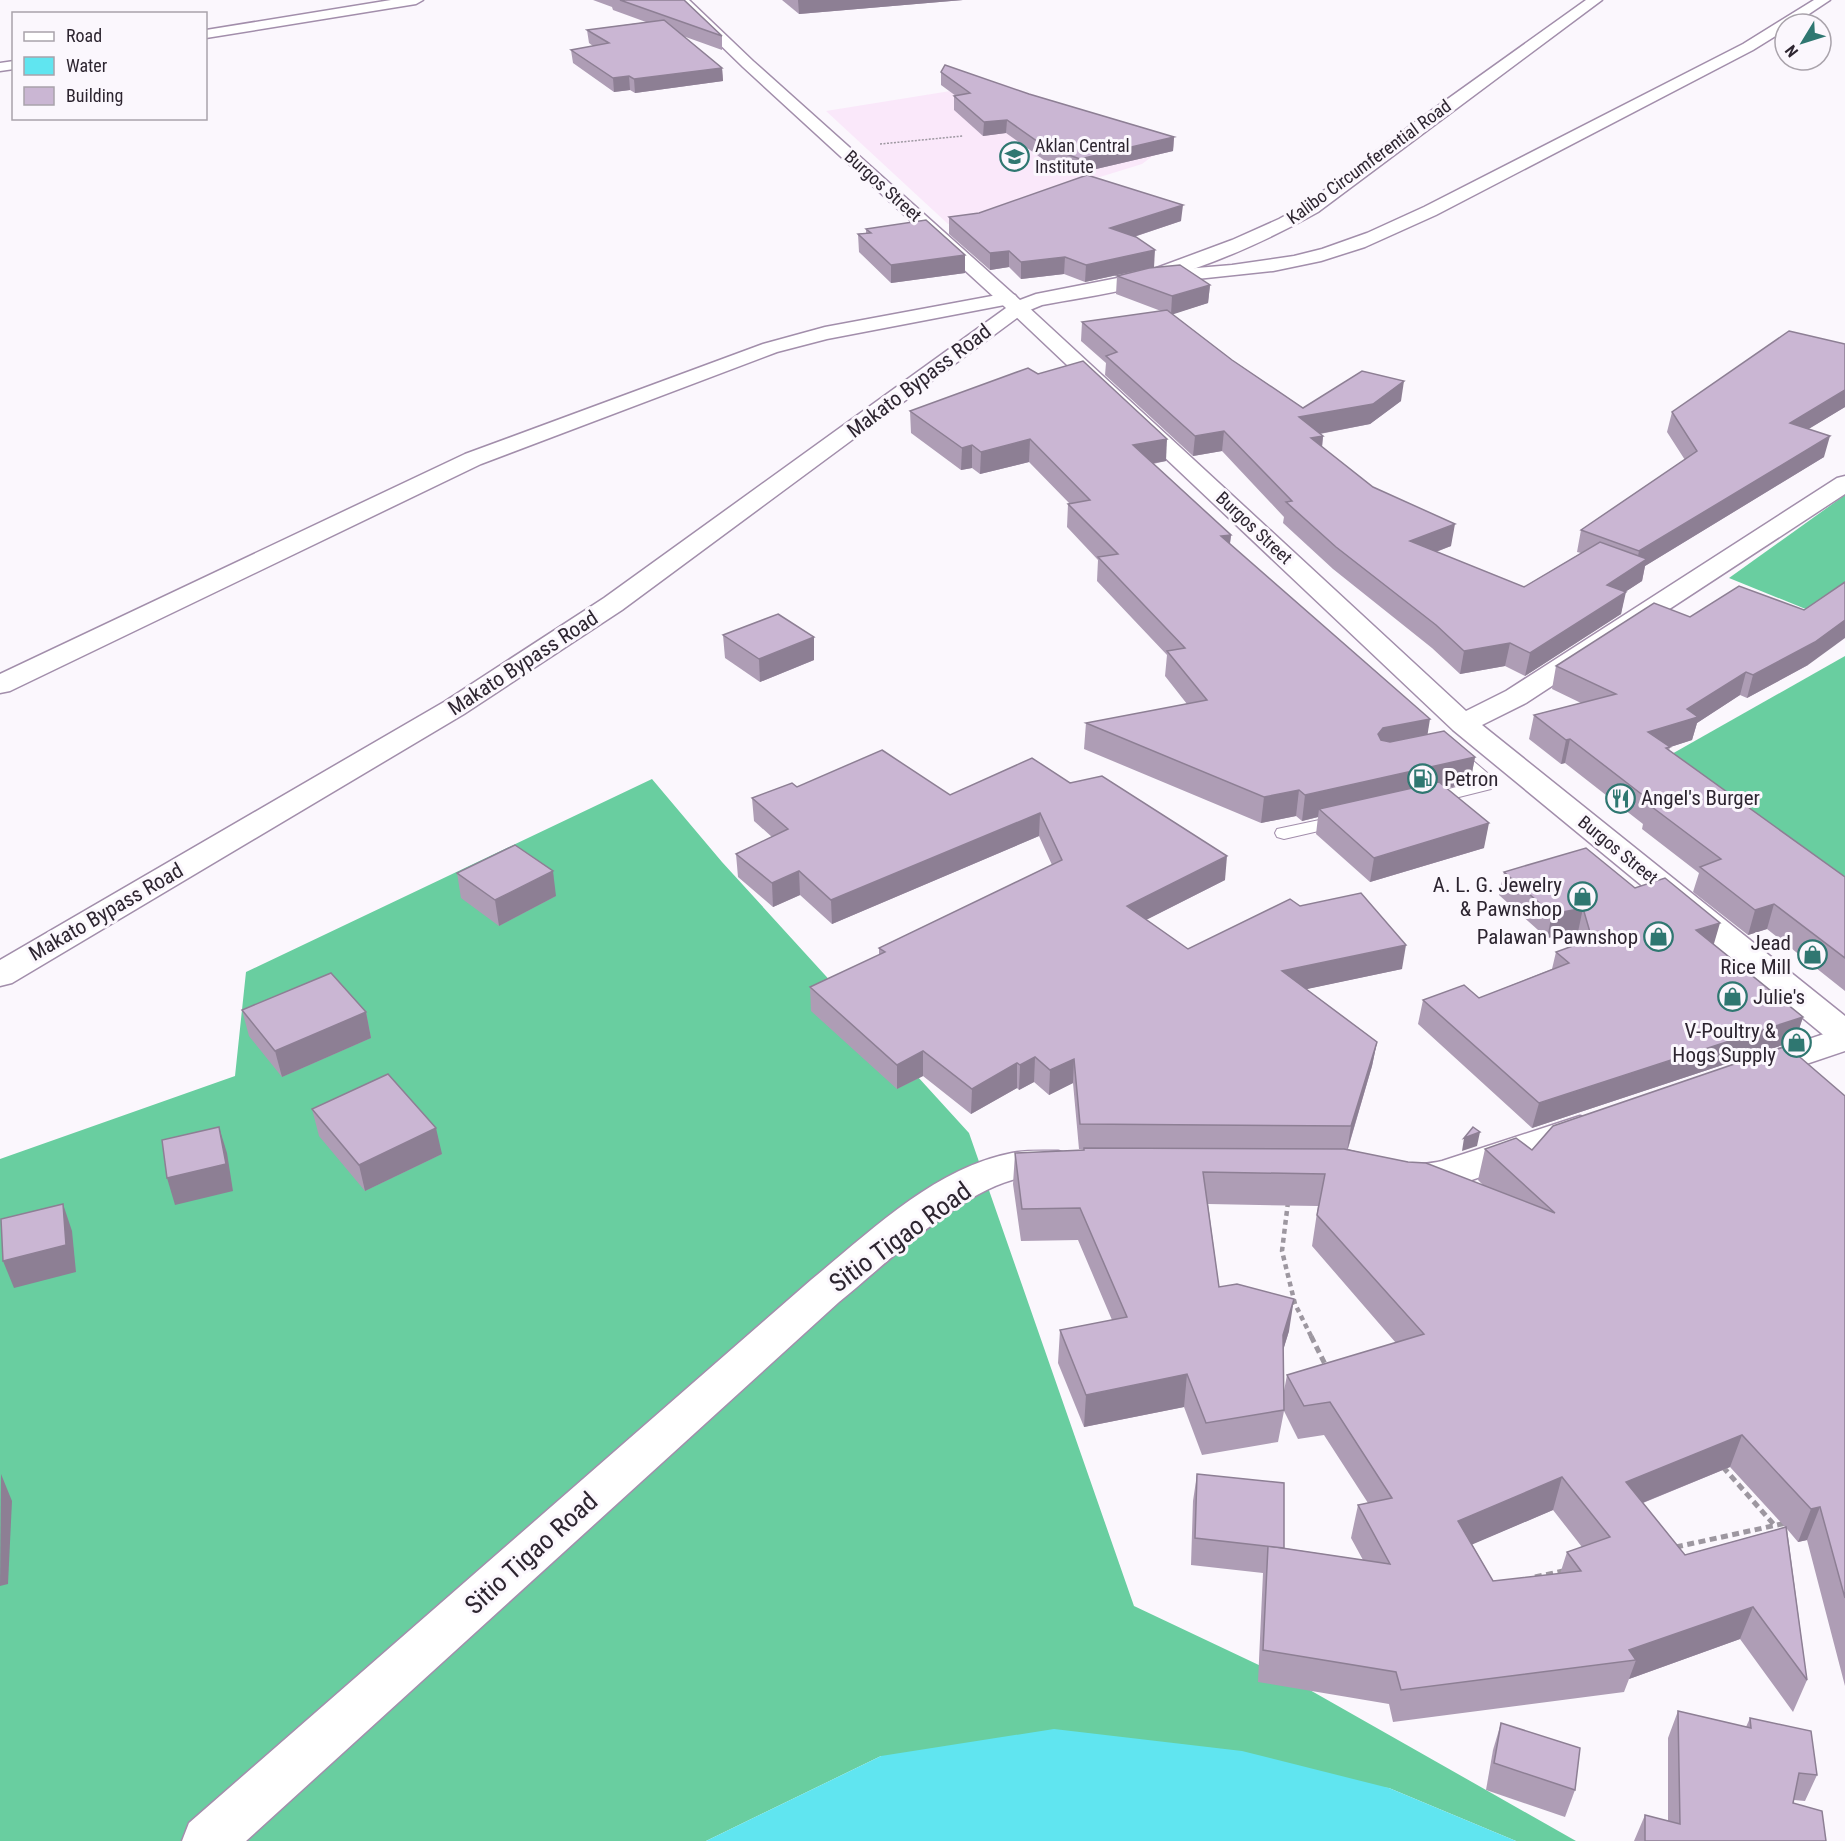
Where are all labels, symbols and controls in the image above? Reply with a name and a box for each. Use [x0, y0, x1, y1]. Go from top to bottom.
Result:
legend [12, 12, 207, 120]
north arrow [1773, 12, 1833, 72]
text: Road [66, 25, 102, 46]
text: N [1781, 41, 1802, 61]
text: Water [66, 55, 108, 76]
text: Building [66, 85, 123, 106]
street label: Kalibo Circumferential Road [1283, 95, 1455, 228]
place label: Aklan Central Institute [1035, 135, 1130, 177]
school or university icon: Aklan Central Institute [998, 140, 1030, 172]
street label: Burgos Street [841, 146, 926, 226]
street label: Makato Bypass Road [842, 319, 996, 443]
street label: Burgos Street [1212, 487, 1297, 568]
street label: Makato Bypass Road [444, 606, 602, 720]
fuel station icon: Petron [1407, 763, 1439, 795]
place label: Petron [1444, 767, 1498, 791]
restaurant icon: Angel's Burger [1604, 782, 1636, 814]
place label: Angel's Burger [1641, 786, 1760, 810]
street label: Burgos Street [1574, 811, 1662, 888]
street label: Makato Bypass Road [25, 858, 187, 966]
place label: A. L. G. Jewelry & Pawnshop [1433, 873, 1562, 921]
shop icon: A. L. G. Jewelry & Pawnshop [1567, 881, 1599, 913]
shop icon: Palawan Pawnshop [1643, 921, 1675, 953]
place label: Palawan Pawnshop [1477, 925, 1638, 949]
place label: Jead Rice Mill [1720, 931, 1791, 979]
shop icon: Jead Rice Mill [1796, 939, 1828, 971]
shop icon: Julie's [1716, 981, 1748, 1013]
place label: Julie's [1753, 985, 1805, 1009]
place label: V-Poultry & Hogs Supply [1672, 1019, 1777, 1067]
shop icon: V-Poultry & Hogs Supply [1781, 1027, 1813, 1059]
street label: Sitio Tigao Road [823, 1176, 977, 1298]
street label: Sitio Tigao Road [459, 1486, 603, 1620]

